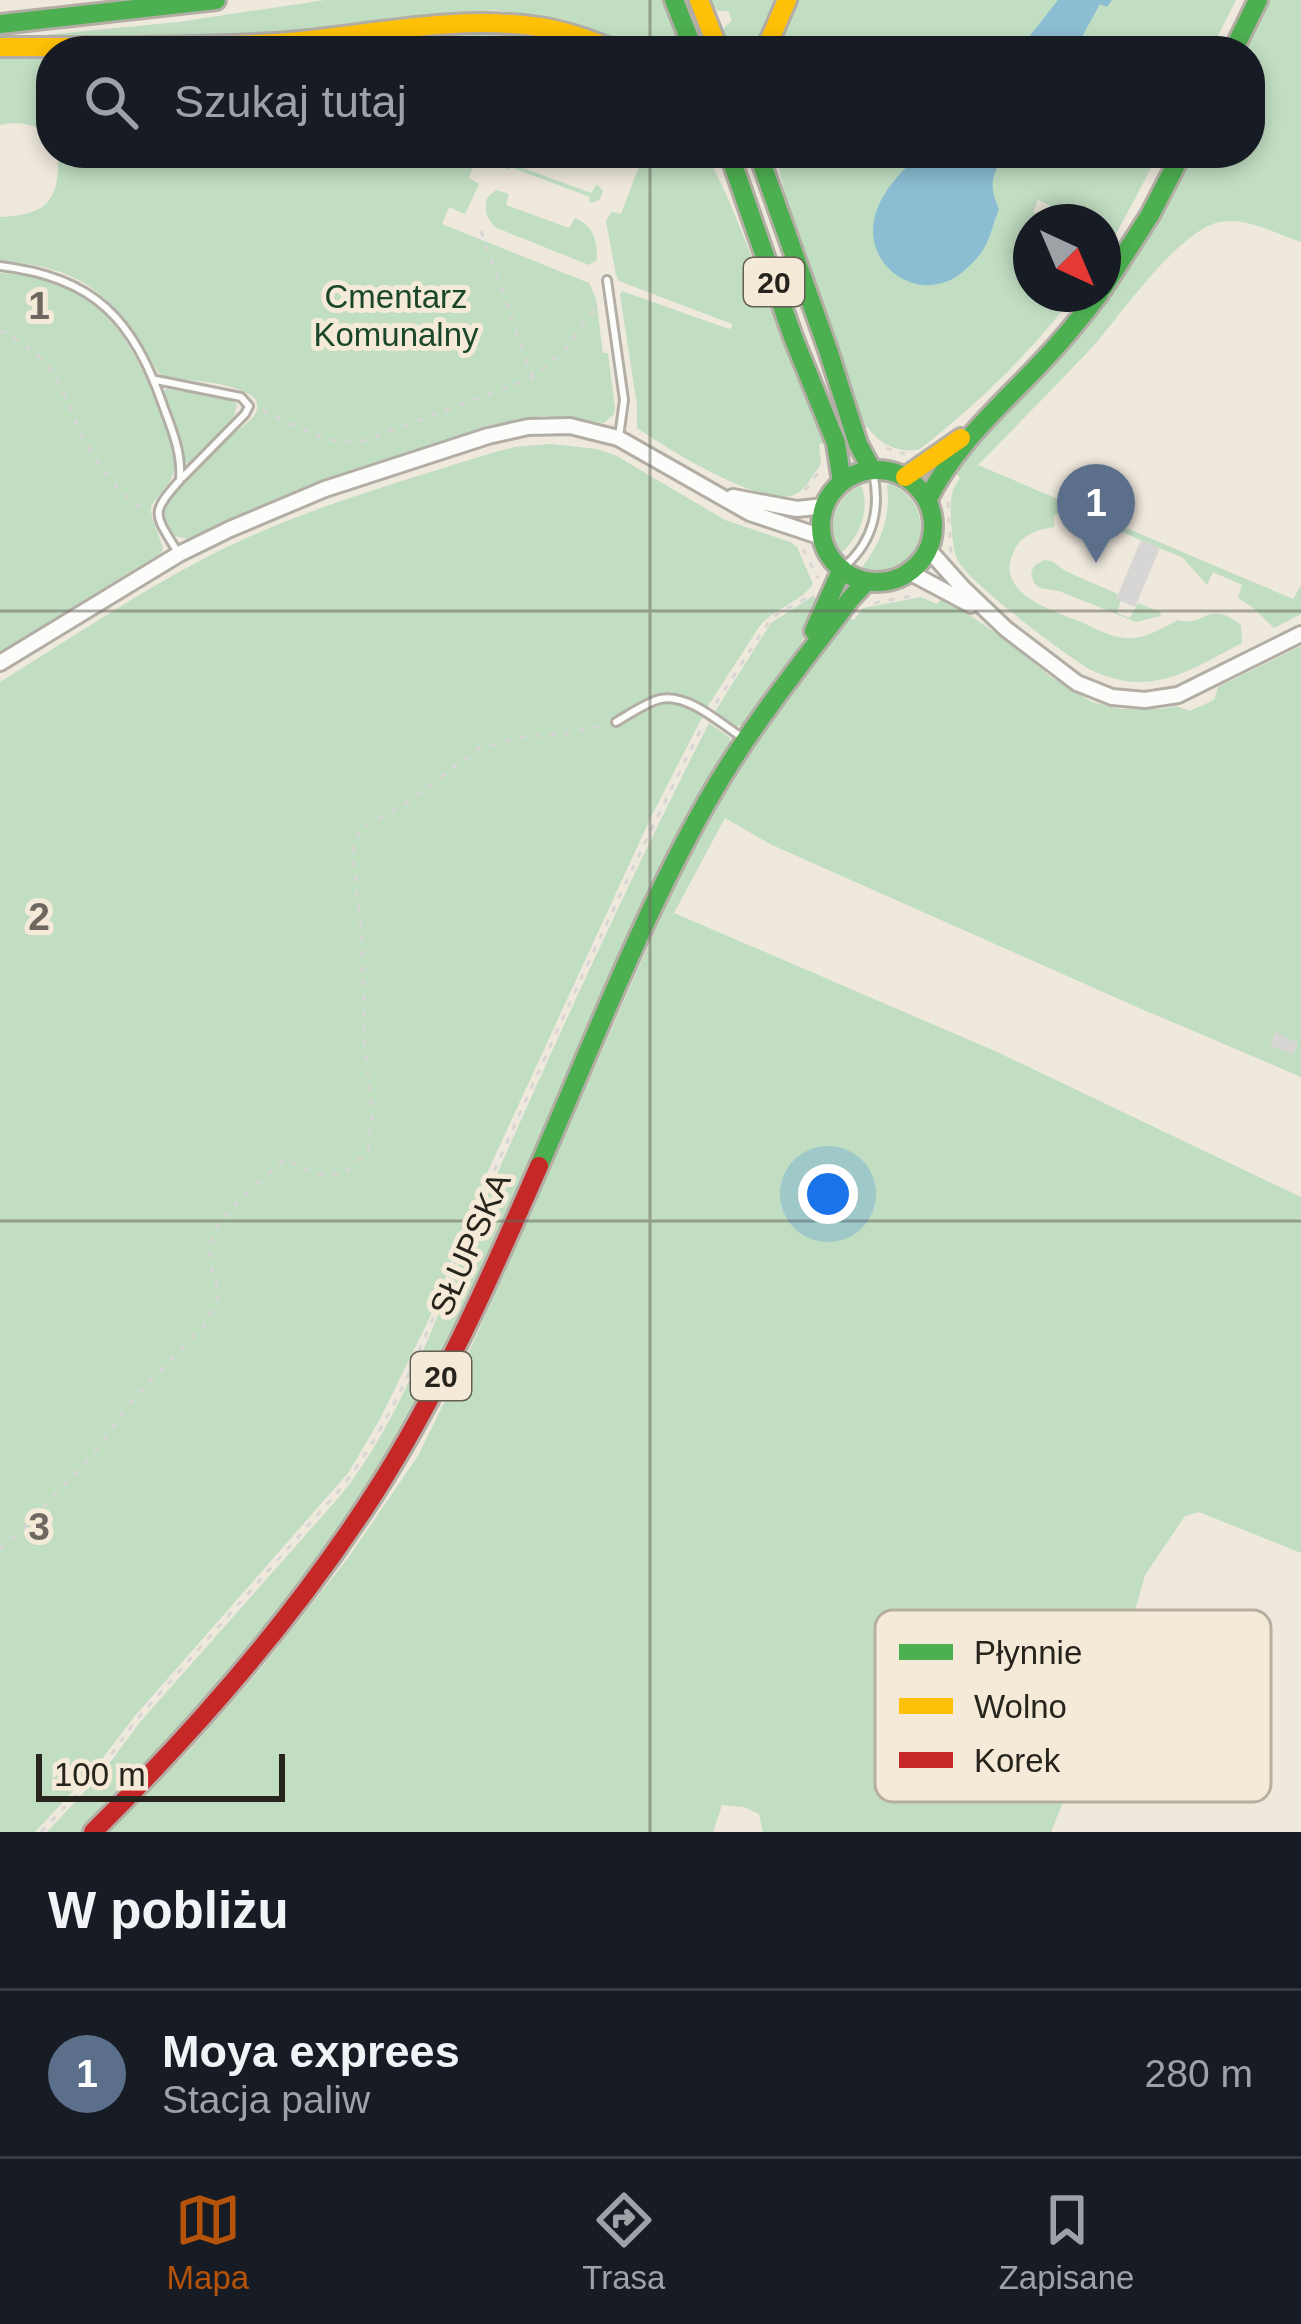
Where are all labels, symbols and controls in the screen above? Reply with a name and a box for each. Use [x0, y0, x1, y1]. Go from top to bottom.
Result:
search box [36, 36, 1265, 168]
icon: search [78, 69, 144, 135]
text: Szukaj tutaj [174, 76, 407, 127]
north arrow [1013, 204, 1121, 312]
road number: 20 [744, 258, 804, 306]
park label: Cmentarz Komunalny [313, 278, 479, 353]
text: 1 [28, 284, 50, 327]
pin: 1 [1057, 464, 1135, 563]
text: 2 [28, 895, 50, 938]
your location [798, 1164, 858, 1224]
street label: SŁUPSKA [422, 1167, 518, 1321]
road number: 20 [411, 1352, 471, 1400]
text: 3 [28, 1505, 50, 1548]
legend [875, 1610, 1271, 1802]
text: Płynnie [974, 1634, 1082, 1671]
text: Wolno [974, 1688, 1067, 1725]
text: Korek [974, 1742, 1061, 1779]
scale bar [36, 1748, 285, 1801]
text: 100 m [54, 1756, 146, 1793]
text: W pobliżu [48, 1882, 289, 1939]
text: Moya exprees [162, 2026, 460, 2077]
text: 1 [76, 2052, 98, 2095]
text: 280 m [1145, 2052, 1253, 2095]
text: Stacja paliw [162, 2078, 370, 2121]
tab: Mapa [167, 2187, 249, 2297]
tab: Trasa [582, 2187, 665, 2297]
tab: Zapisane [999, 2187, 1134, 2297]

